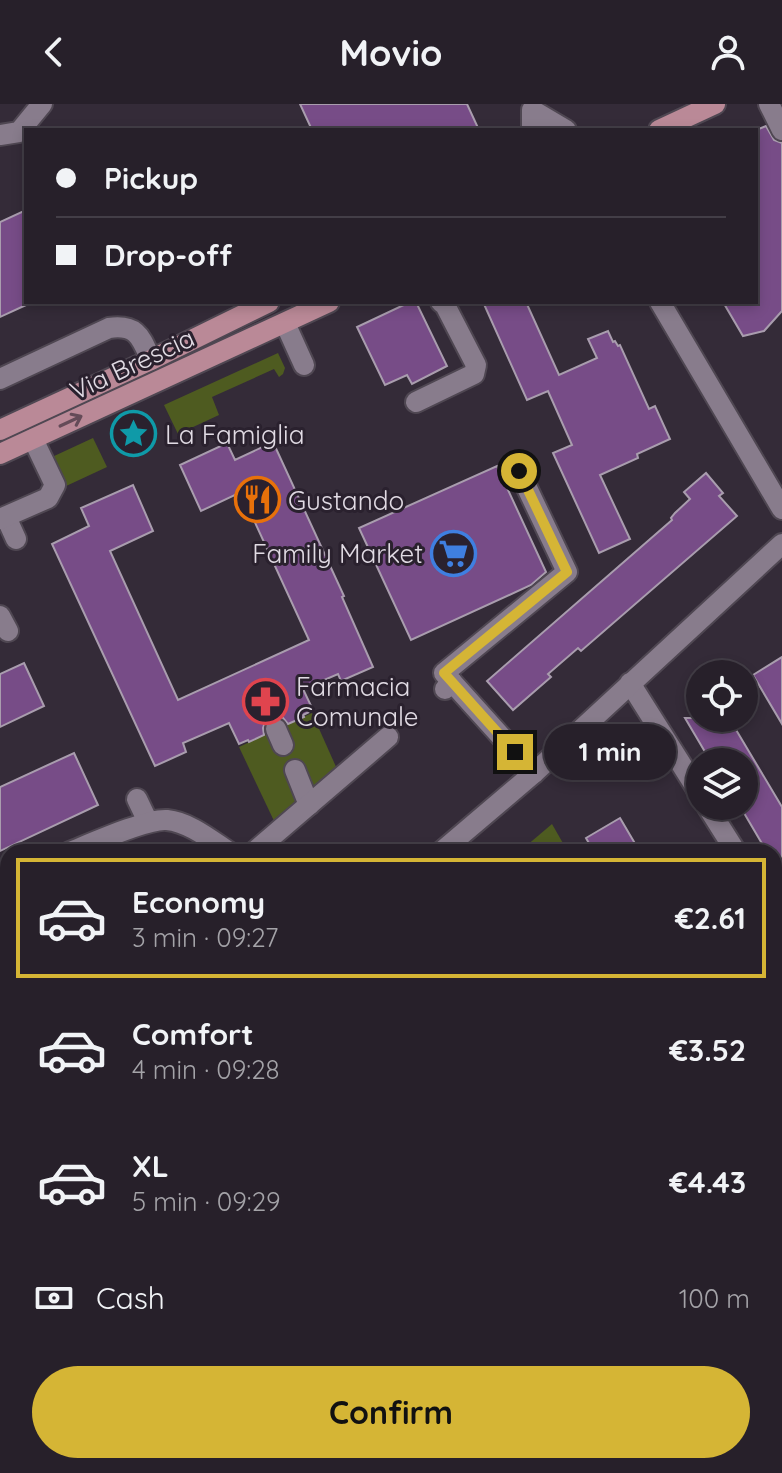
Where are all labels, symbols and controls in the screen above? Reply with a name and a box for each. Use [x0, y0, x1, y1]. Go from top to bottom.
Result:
icon: back [32, 30, 76, 74]
text: Movio [340, 30, 442, 75]
icon: person [706, 30, 750, 74]
text: Pickup [104, 159, 198, 197]
text: Drop-off [104, 236, 232, 274]
street label: Via Brescia [64, 321, 200, 407]
place icon: La Famiglia [110, 410, 158, 458]
one-way arrow [58, 413, 82, 428]
place label: La Famiglia [165, 418, 304, 451]
route start [501, 453, 537, 489]
restaurant icon: Gustando [233, 476, 281, 524]
place label: Gustando [288, 484, 404, 517]
supermarket icon: Family Market [430, 529, 478, 577]
place label: Family Market [252, 537, 423, 570]
map controls [686, 660, 758, 820]
button: locate [686, 660, 758, 732]
place label: Farmacia Comunale [296, 670, 418, 733]
pharmacy icon: Farmacia Comunale [241, 677, 289, 725]
callout: 1 min [543, 724, 675, 780]
route end [497, 734, 533, 770]
text: 1 min [579, 735, 642, 768]
button: layers [686, 748, 758, 820]
icon: car [36, 882, 108, 954]
text: Economy [132, 883, 265, 921]
text: €2.61 [675, 899, 746, 937]
text: 3 min · 09:27 [132, 921, 278, 954]
icon: car [36, 1014, 108, 1086]
text: Comfort [132, 1015, 253, 1053]
text: €3.52 [669, 1031, 746, 1069]
text: 4 min · 09:28 [132, 1053, 280, 1086]
icon: car [36, 1146, 108, 1218]
text: XL [132, 1147, 169, 1185]
text: €4.43 [669, 1163, 746, 1201]
text: 5 min · 09:29 [132, 1185, 281, 1218]
icon: cash [32, 1276, 76, 1320]
text: Cash [96, 1279, 165, 1317]
text: 100 m [679, 1282, 750, 1315]
button: Confirm [32, 1366, 750, 1458]

